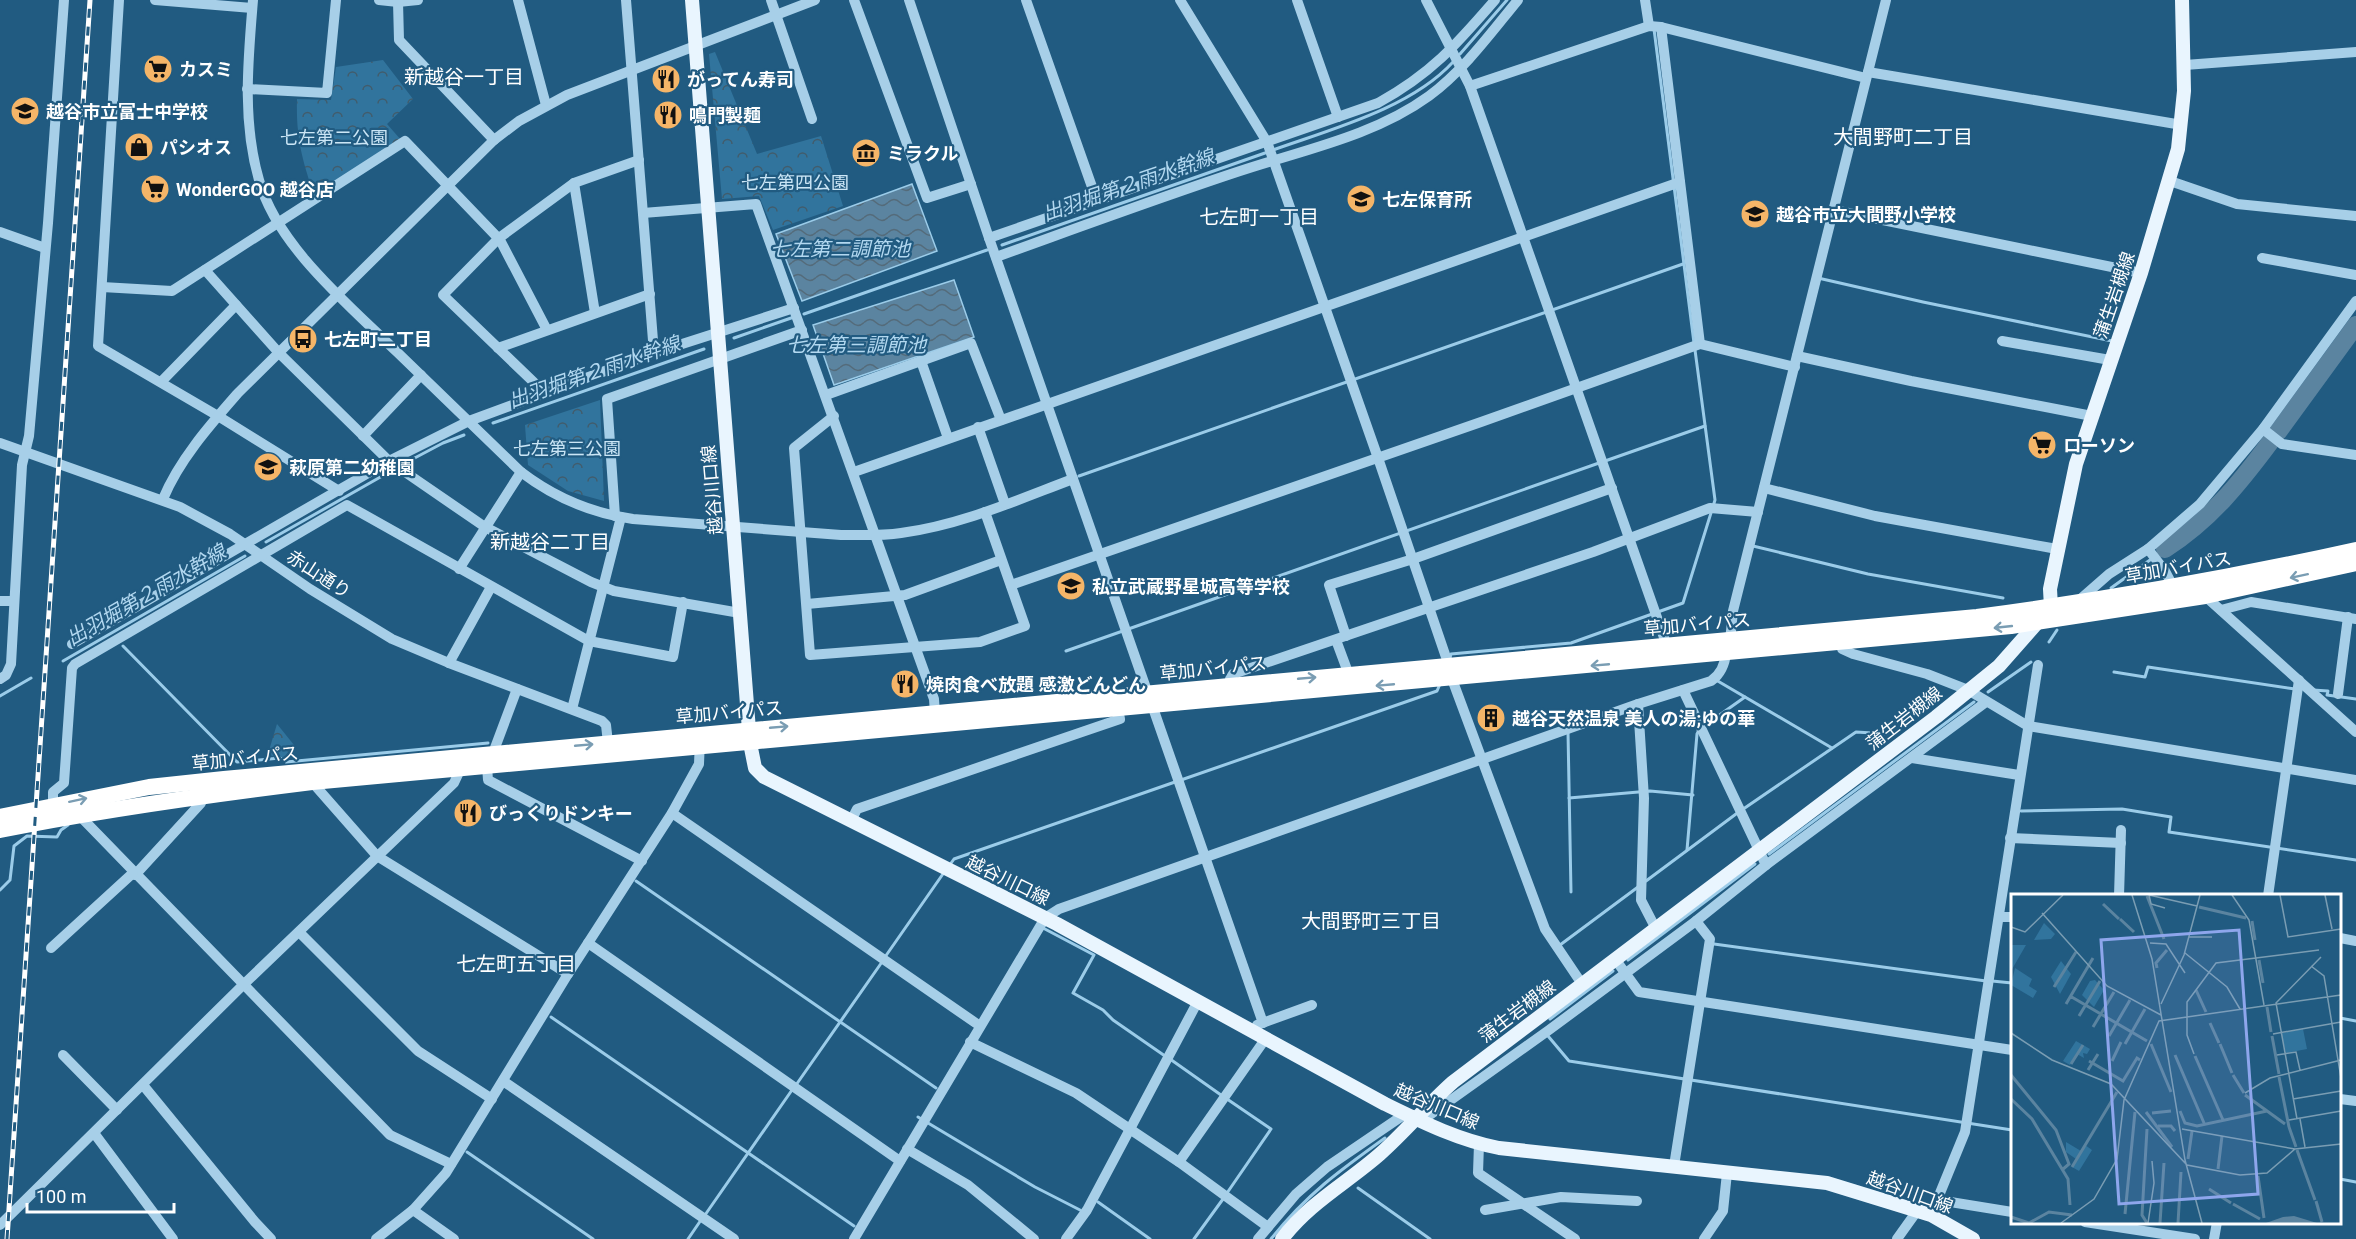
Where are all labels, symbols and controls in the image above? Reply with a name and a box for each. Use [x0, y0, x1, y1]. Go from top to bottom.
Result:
supermarket icon: カスミ [142, 53, 174, 85]
place label: カスミ [179, 59, 233, 80]
restaurant icon: がってん寿司 [650, 63, 682, 95]
district label: 新越谷一丁目 [404, 65, 524, 89]
place label: がってん寿司 [687, 69, 794, 90]
school or university icon: 越谷市立富士中学校 [9, 95, 41, 127]
restaurant icon: 鳴門製麺 [652, 99, 684, 131]
place label: 越谷市立富士中学校 [46, 101, 208, 122]
place label: 鳴門製麺 [689, 105, 761, 126]
district label: 大間野町二丁目 [1833, 125, 1973, 149]
park label: 七左第二公園 [280, 127, 388, 148]
shop icon: パシオス [123, 131, 155, 163]
place label: パシオス [160, 137, 232, 158]
museum icon: ミラクル [850, 137, 882, 169]
place label: ミラクル [887, 143, 958, 164]
water label: 出羽堀第２雨水幹線 [1039, 143, 1220, 226]
park label: 七左第四公園 [741, 172, 849, 193]
supermarket icon: WonderGOO 越谷店 [139, 173, 171, 205]
place label: WonderGOO 越谷店 [176, 179, 334, 200]
school or university icon: 七左保育所 [1345, 183, 1377, 215]
place label: 七左保育所 [1382, 189, 1472, 210]
school or university icon: 越谷市立大間野小学校 [1739, 198, 1771, 230]
place label: 越谷市立大間野小学校 [1776, 204, 1956, 225]
district label: 七左町一丁目 [1199, 205, 1319, 229]
water label: 七左第二調節池 [770, 237, 912, 261]
street label: 蒲生岩槻線 [2089, 249, 2139, 341]
bus stop icon: 七左町二丁目 [287, 323, 319, 355]
place label: 七左町二丁目 [324, 329, 432, 350]
water label: 出羽堀第２雨水幹線 [505, 330, 686, 413]
water label: 七左第三調節池 [786, 333, 928, 357]
supermarket icon: ローソン [2026, 429, 2058, 461]
place label: ローソン [2063, 435, 2135, 456]
park label: 七左第三公園 [513, 438, 621, 459]
street label: 越谷川口線 [698, 444, 726, 536]
school or university icon: 萩原第二幼稚園 [252, 451, 284, 483]
place label: 萩原第二幼稚園 [289, 457, 415, 478]
district label: 新越谷二丁目 [490, 530, 610, 554]
water label: 出羽堀第２雨水幹線 [62, 538, 233, 650]
street label: 赤山通り [283, 546, 355, 602]
street label: 草加バイパス [2123, 547, 2233, 587]
school or university icon: 私立武蔵野星城高等学校 [1055, 570, 1087, 602]
one-way arrow [2290, 570, 2309, 582]
place label: 私立武蔵野星城高等学校 [1092, 576, 1290, 597]
street label: 草加バイパス [1642, 609, 1752, 639]
one-way arrow [1994, 622, 2014, 633]
street label: 草加バイパス [1158, 652, 1268, 684]
one-way arrow [1591, 660, 1611, 671]
restaurant icon: 焼肉食べ放題 感激どんどん [889, 668, 921, 700]
one-way arrow [1297, 672, 1317, 683]
place label: 焼肉食べ放題 感激どんどん [926, 674, 1146, 695]
one-way arrow [1376, 680, 1396, 691]
street label: 蒲生岩槻線 [1862, 682, 1946, 754]
street label: 草加バイパス [674, 697, 784, 727]
building icon: 越谷天然温泉 美人の湯;ゆの華 [1475, 702, 1507, 734]
place label: 越谷天然温泉 美人の湯;ゆの華 [1512, 708, 1755, 729]
one-way arrow [768, 721, 788, 732]
one-way arrow [574, 739, 594, 750]
street label: 草加バイパス [190, 742, 300, 774]
one-way arrow [67, 794, 87, 805]
restaurant icon: びっくりドンキー [452, 797, 484, 829]
place label: びっくりドンキー [489, 803, 633, 824]
street label: 越谷川口線 [963, 851, 1053, 909]
inset map [2011, 894, 2341, 1224]
district label: 大間野町三丁目 [1301, 909, 1441, 933]
district label: 七左町五丁目 [456, 952, 576, 976]
street label: 蒲生岩槻線 [1475, 976, 1559, 1046]
street label: 越谷川口線 [1391, 1079, 1483, 1133]
street label: 越谷川口線 [1864, 1167, 1956, 1217]
scale bar [27, 1176, 174, 1214]
text: 100 m [36, 1186, 87, 1207]

